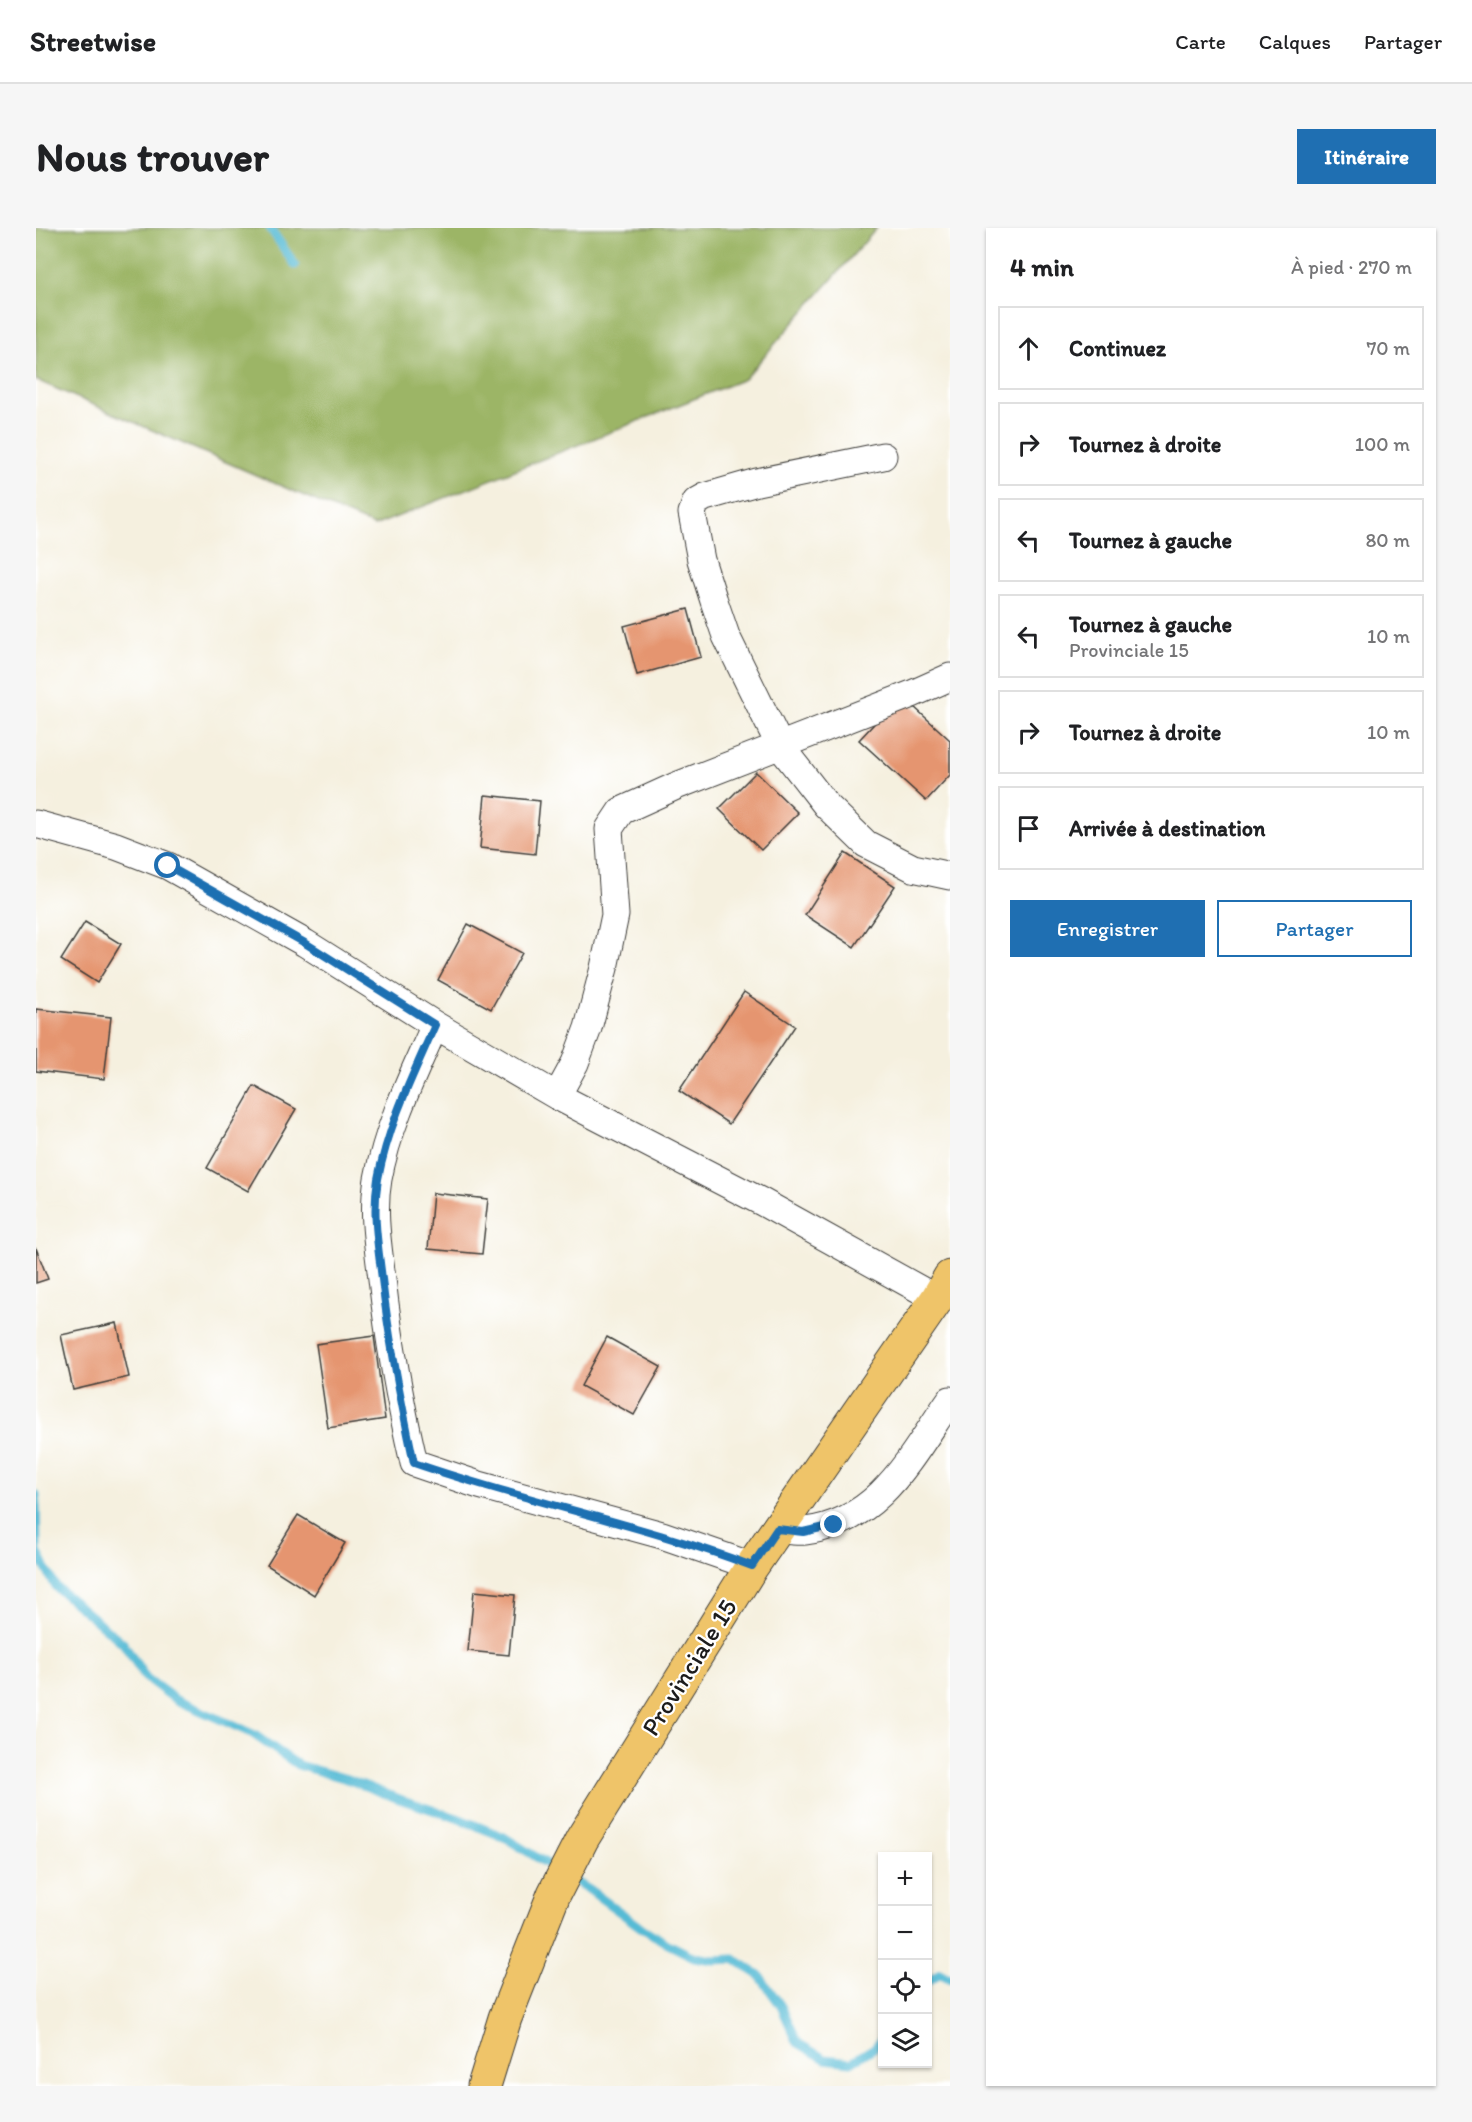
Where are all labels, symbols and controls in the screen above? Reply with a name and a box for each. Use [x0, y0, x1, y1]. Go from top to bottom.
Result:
text: Streetwise [30, 24, 156, 58]
text: Carte [1175, 29, 1226, 54]
text: Calques [1259, 29, 1331, 54]
text: Partager [1364, 29, 1442, 54]
button: Itinéraire [1297, 129, 1436, 184]
text: Nous trouver [36, 131, 269, 182]
text: 4 min [1010, 251, 1074, 283]
text: À pied · 270 m [1291, 255, 1412, 279]
icon: ahead [1012, 332, 1045, 365]
text: Continuez [1069, 335, 1166, 362]
text: 70 m [1366, 336, 1410, 360]
icon: right [1012, 428, 1045, 461]
text: Tournez à droite [1069, 431, 1221, 458]
text: 100 m [1355, 432, 1410, 456]
icon: left [1012, 524, 1045, 557]
text: Tournez à gauche [1069, 527, 1232, 554]
text: 80 m [1365, 528, 1410, 552]
text: Tournez à gauche [1069, 611, 1232, 638]
icon: left [1012, 620, 1045, 653]
text: 10 m [1367, 624, 1410, 648]
text: Provinciale 15 [1069, 638, 1189, 662]
icon: right [1012, 716, 1045, 749]
text: Tournez à droite [1069, 719, 1221, 746]
text: 10 m [1367, 720, 1410, 744]
icon: arrive [1012, 812, 1045, 845]
text: Arrivée à destination [1069, 815, 1265, 842]
route start [154, 852, 180, 878]
button: Enregistrer [1010, 900, 1205, 957]
button: Partager [1217, 900, 1412, 957]
route end [820, 1511, 846, 1537]
street label: Provinciale 15 [634, 1593, 744, 1741]
map controls [878, 1852, 932, 2068]
button: + [878, 1852, 932, 1906]
button: − [878, 1906, 932, 1960]
button: locate [878, 1960, 932, 2014]
button: layers [878, 2014, 932, 2068]

